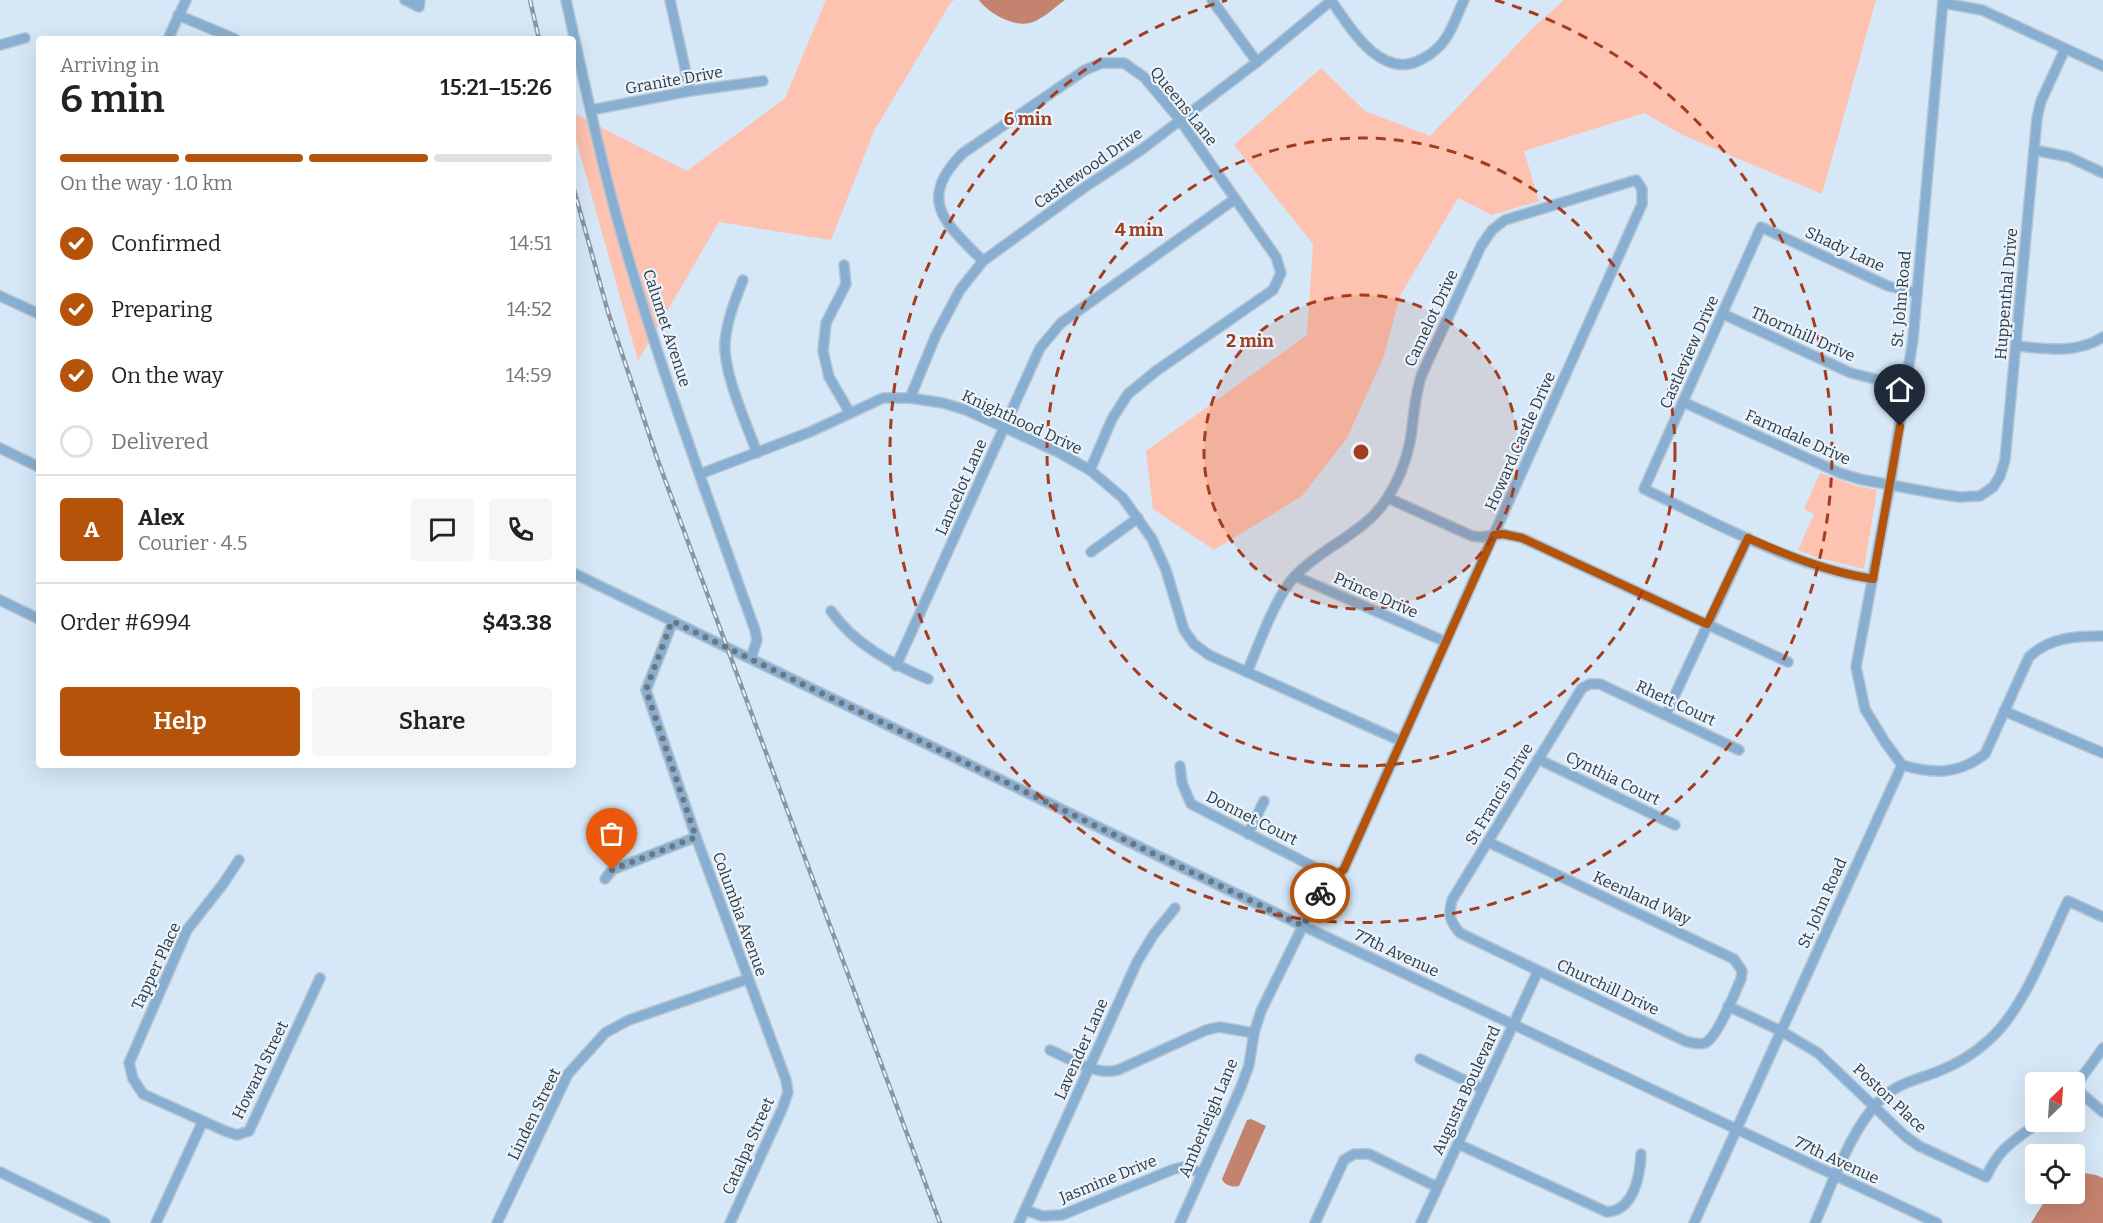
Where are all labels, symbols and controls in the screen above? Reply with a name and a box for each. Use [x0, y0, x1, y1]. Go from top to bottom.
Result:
text: Arriving in [60, 53, 159, 77]
street label: Granite Drive [624, 62, 724, 98]
street label: Queens Lane [1146, 62, 1222, 150]
text: 15:21–15:26 [440, 74, 552, 101]
text: 6 min [60, 76, 165, 122]
text: 6 min [1004, 108, 1053, 130]
street label: Castlewood Drive [1030, 123, 1146, 213]
text: On the way · 1.0 km [60, 171, 233, 195]
text: 4 min [1115, 219, 1164, 241]
street label: Shady Lane [1802, 222, 1888, 276]
icon: check [60, 227, 93, 260]
street label: Huppenthal Drive [1991, 227, 2021, 361]
text: Confirmed [111, 230, 221, 257]
text: 14:51 [509, 231, 552, 255]
street label: St. John Road [1887, 249, 1915, 348]
street label: Camelot Drive [1400, 266, 1462, 370]
street label: Calumet Avenue [639, 267, 695, 389]
street label: Castleview Drive [1655, 292, 1723, 412]
icon: check [60, 293, 93, 326]
text: Preparing [111, 296, 213, 323]
text: 14:52 [507, 297, 552, 321]
street label: Thornhill Drive [1748, 303, 1858, 365]
text: 2 min [1226, 330, 1274, 352]
icon: check [60, 359, 93, 392]
text: On the way [111, 362, 223, 389]
text: 14:59 [506, 363, 552, 387]
pin [1874, 364, 1925, 426]
street label: Howard Castle Drive [1481, 369, 1559, 513]
icon: home [1883, 373, 1916, 406]
street label: Knighthood Drive [959, 386, 1085, 458]
street label: Farmdale Drive [1742, 405, 1854, 469]
text: Delivered [111, 428, 209, 455]
street label: Lancelot Lane [931, 436, 991, 538]
centre of rings [1351, 442, 1371, 462]
button: chat [411, 498, 474, 561]
button: phone [489, 498, 552, 561]
text: Alex [138, 504, 184, 531]
text: A [84, 516, 99, 543]
text: Courier · 4.5 [138, 531, 247, 555]
street label: Prince Drive [1331, 568, 1421, 622]
text: Order #6994 [60, 609, 191, 636]
text: $43.38 [482, 609, 552, 636]
street label: Rhett Court [1633, 676, 1719, 730]
button: Help [60, 687, 300, 756]
button: Share [312, 687, 552, 756]
street label: St Francis Drive [1461, 740, 1537, 848]
street label: Cynthia Court [1563, 747, 1663, 809]
street label: Donnet Court [1203, 787, 1301, 849]
pin [586, 808, 637, 870]
icon: bag [595, 817, 628, 850]
street label: Columbia Avenue [709, 849, 771, 979]
street label: St. John Road [1794, 854, 1851, 951]
courier [1290, 863, 1350, 923]
street label: Keenland Way [1590, 867, 1695, 929]
icon: bike [1304, 877, 1337, 910]
street label: Tapper Place [127, 919, 185, 1013]
street label: 77th Avenue [1352, 925, 1442, 981]
street label: Churchill Drive [1554, 955, 1662, 1019]
street label: Lavender Lane [1050, 995, 1112, 1103]
street label: Howard Street [228, 1017, 292, 1122]
street label: Augusta Boulevard [1428, 1022, 1504, 1158]
street label: Amberleigh Lane [1174, 1056, 1242, 1180]
street label: Poston Place [1849, 1059, 1931, 1137]
street label: Linden Street [503, 1065, 565, 1163]
north arrow [2025, 1072, 2085, 1132]
map controls [2025, 1072, 2085, 1204]
street label: Catalpa Street [718, 1094, 778, 1198]
street label: 77th Avenue [1792, 1132, 1882, 1188]
button: locate [2025, 1144, 2085, 1204]
street label: Jasmine Drive [1056, 1151, 1159, 1207]

